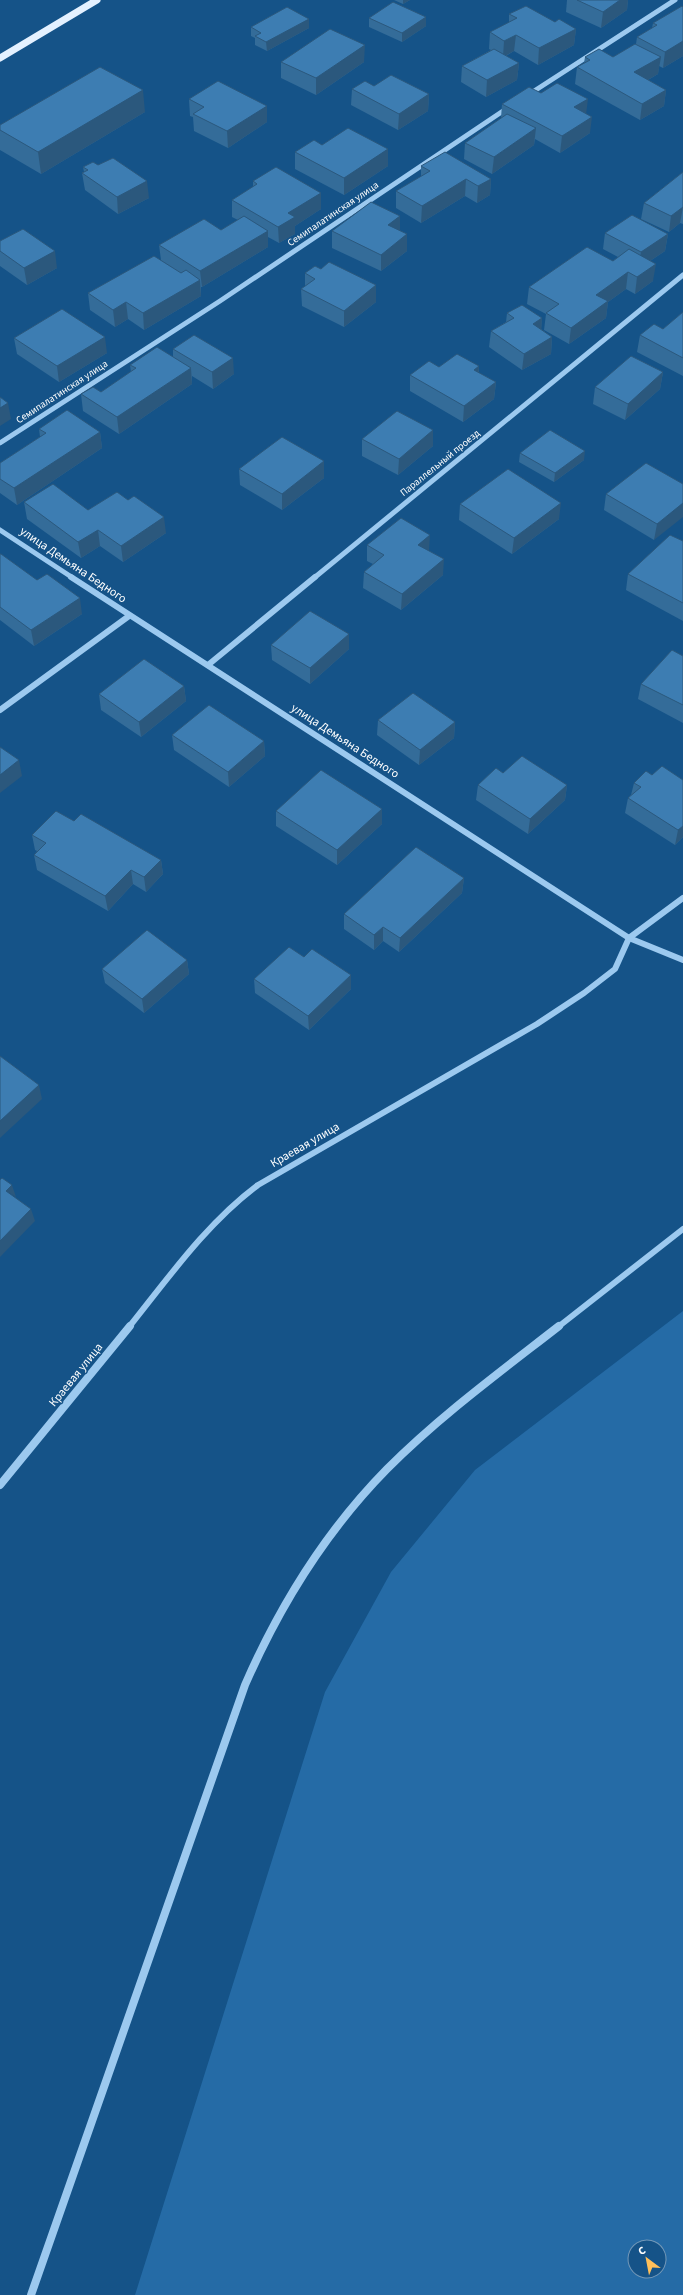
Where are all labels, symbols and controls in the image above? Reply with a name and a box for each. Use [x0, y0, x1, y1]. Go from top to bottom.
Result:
street label: Семипалатинская улица [285, 178, 381, 250]
street label: Семипалатинская улица [13, 357, 111, 427]
street label: Параллельный проезд [397, 426, 483, 500]
street label: улица Демьяна Бедного [16, 523, 130, 607]
street label: улица Демьяна Бедного [288, 700, 402, 782]
street label: Краевая улица [267, 1118, 343, 1172]
street label: Краевая улица [45, 1339, 107, 1411]
north arrow [627, 2239, 667, 2279]
text: С [635, 2243, 649, 2259]

